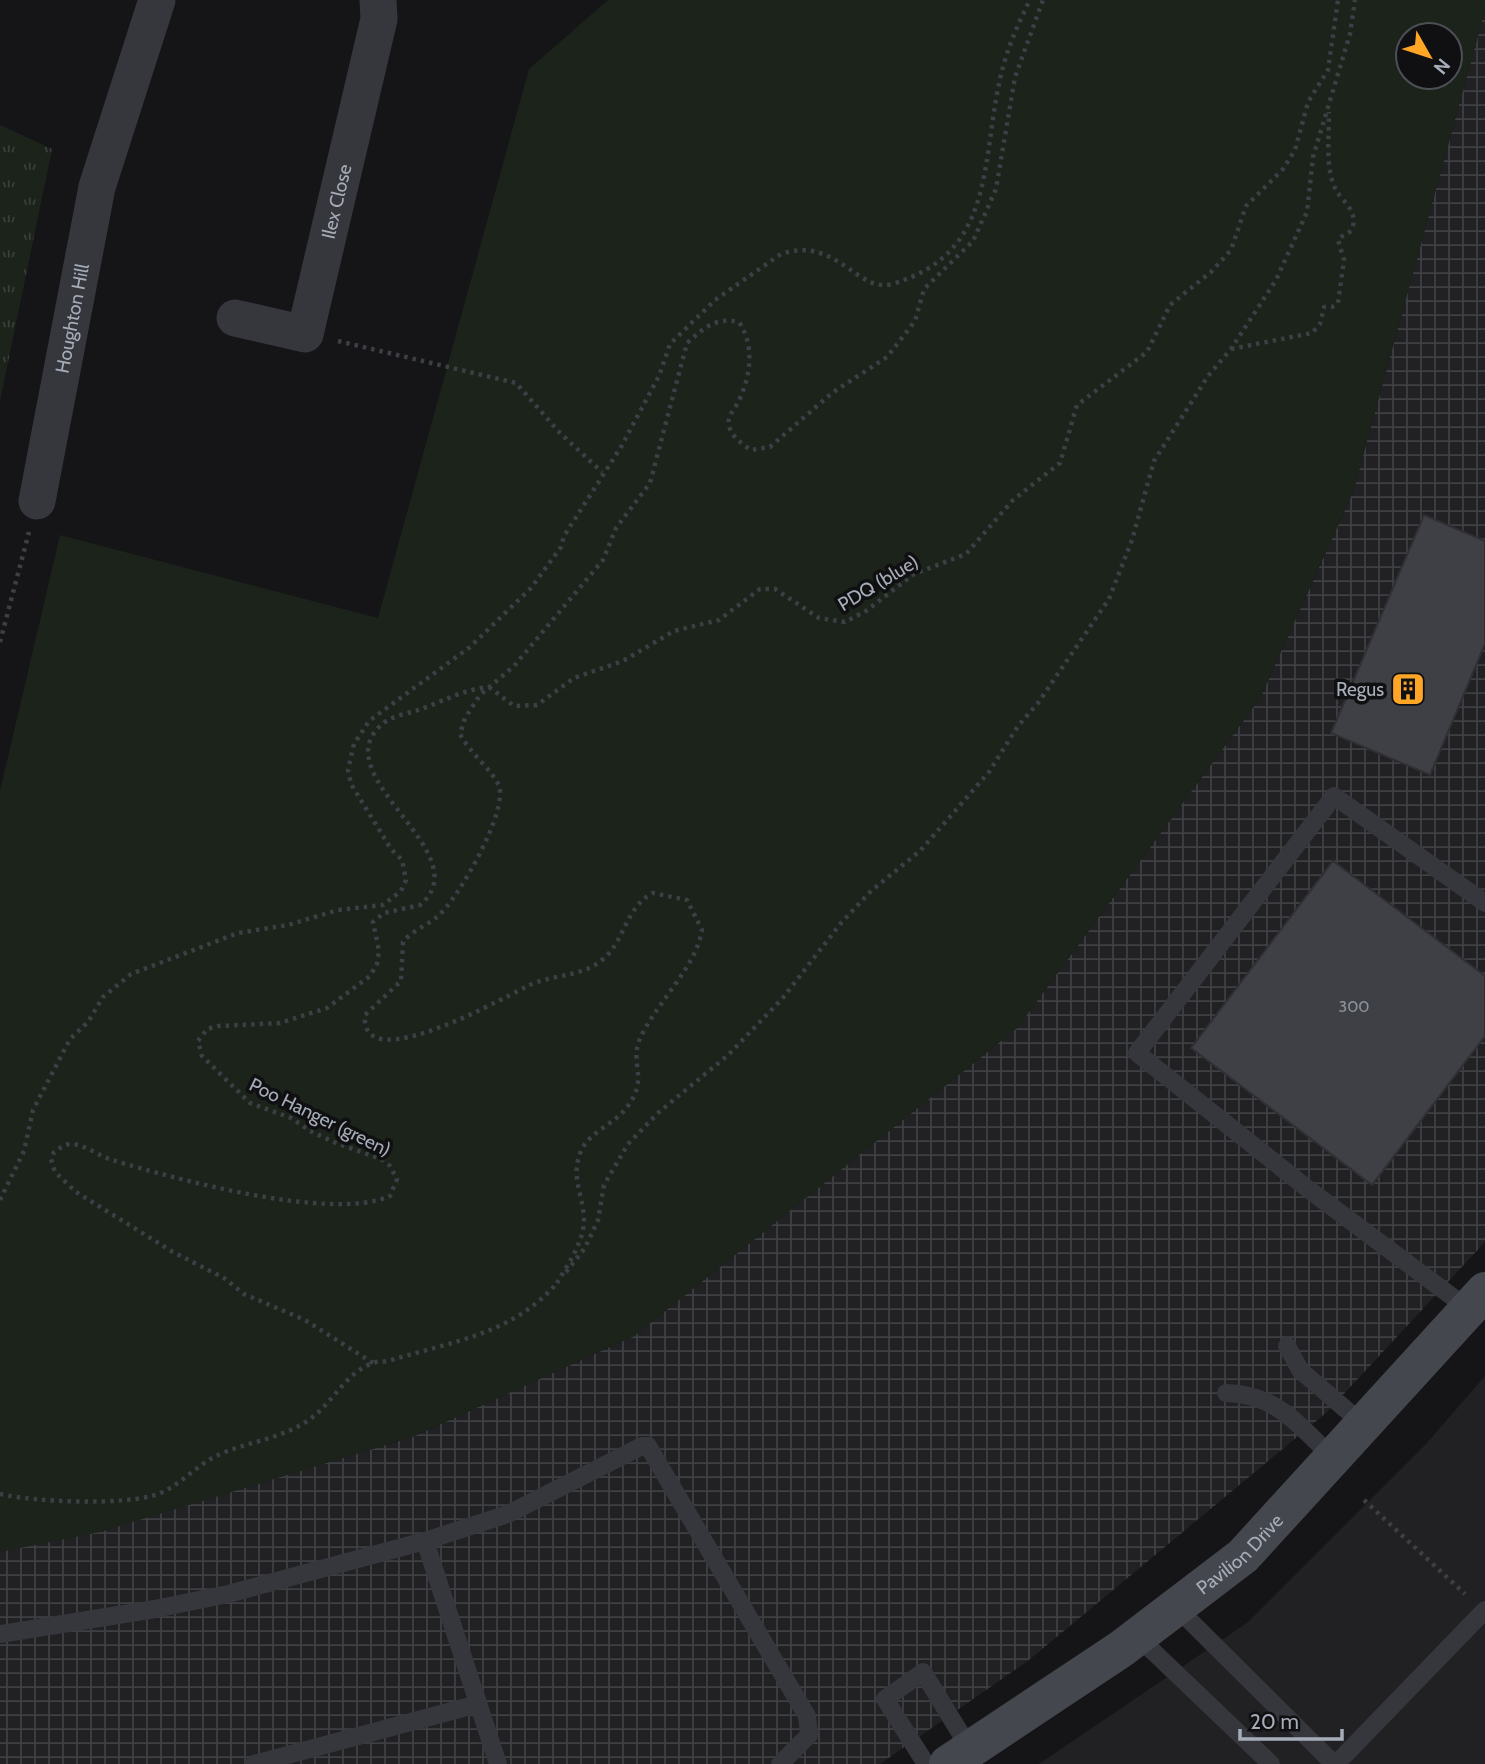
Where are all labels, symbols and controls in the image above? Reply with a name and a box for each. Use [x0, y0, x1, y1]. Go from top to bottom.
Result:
north arrow [1394, 21, 1464, 91]
text: N [1429, 54, 1455, 79]
street label: Ilex Close [316, 161, 356, 241]
street label: Houghton Hill [50, 261, 94, 375]
street label: PDQ (blue) [834, 550, 922, 616]
building icon: Regus [1389, 670, 1427, 708]
place label: Regus [1336, 678, 1384, 701]
house number: 300 [1339, 997, 1370, 1016]
street label: Poo Hanger (green) [246, 1073, 394, 1161]
street label: Pavilion Drive [1192, 1509, 1288, 1599]
scale bar [1240, 1698, 1342, 1742]
text: 20 m [1250, 1709, 1299, 1734]

